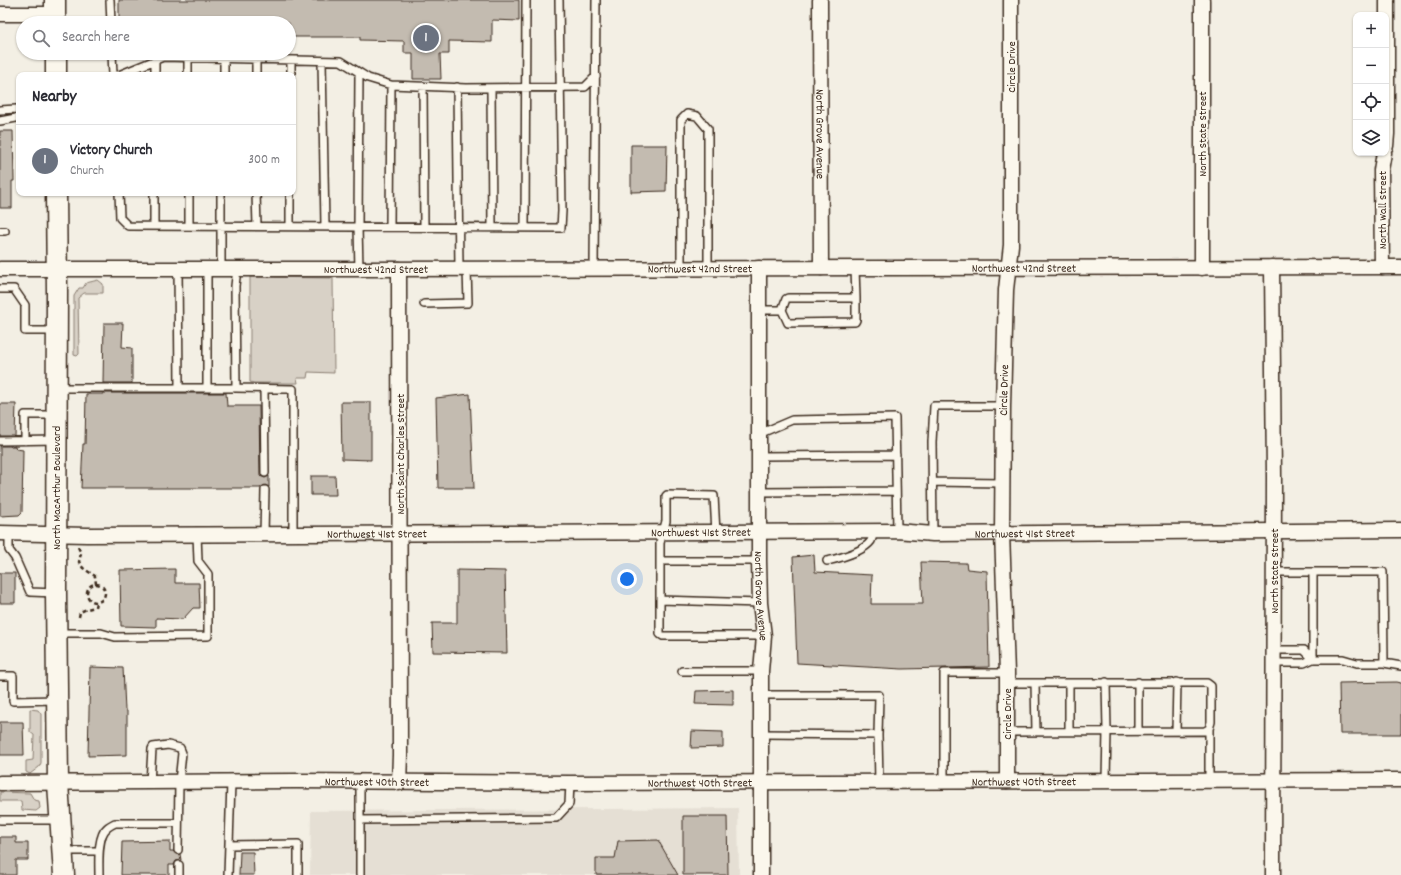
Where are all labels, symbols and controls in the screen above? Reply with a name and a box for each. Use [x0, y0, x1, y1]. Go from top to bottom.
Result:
map controls [1353, 12, 1389, 156]
button: + [1353, 12, 1389, 48]
search box [16, 16, 296, 60]
pin: 1 [413, 23, 439, 53]
icon: search [30, 27, 52, 49]
text: Search here [62, 27, 130, 49]
street label: Circle Drive [1004, 41, 1021, 93]
button: − [1353, 48, 1389, 84]
button: locate [1353, 84, 1389, 120]
text: Nearby [32, 86, 76, 110]
street label: North Grove Avenue [810, 89, 828, 179]
street label: North State Street [1195, 91, 1212, 177]
button: layers [1353, 120, 1389, 156]
text: Victory Church [70, 140, 153, 162]
text: 1 [44, 151, 46, 170]
text: 300 m [248, 151, 280, 170]
text: Church [70, 162, 104, 181]
street label: North Wall Street [1375, 170, 1392, 249]
street label: Northwest 42nd Street [648, 261, 753, 278]
street label: Northwest 42nd Street [972, 261, 1077, 278]
street label: Northwest 42nd Street [324, 262, 429, 279]
street label: Circle Drive [996, 364, 1014, 416]
street label: North Saint Charles Street [393, 393, 410, 514]
street label: North MacArthur Boulevard [49, 426, 66, 550]
street label: Northwest 41st Street [651, 525, 752, 542]
street label: Northwest 41st Street [327, 526, 428, 544]
street label: Northwest 41st Street [975, 526, 1075, 544]
street label: North State Street [1267, 528, 1284, 614]
street label: North Grove Avenue [749, 551, 771, 641]
your location [617, 569, 637, 589]
street label: Circle Drive [1000, 688, 1017, 740]
street label: Northwest 40th Street [325, 774, 430, 792]
street label: Northwest 40th Street [972, 774, 1077, 792]
street label: Northwest 40th Street [648, 775, 753, 793]

